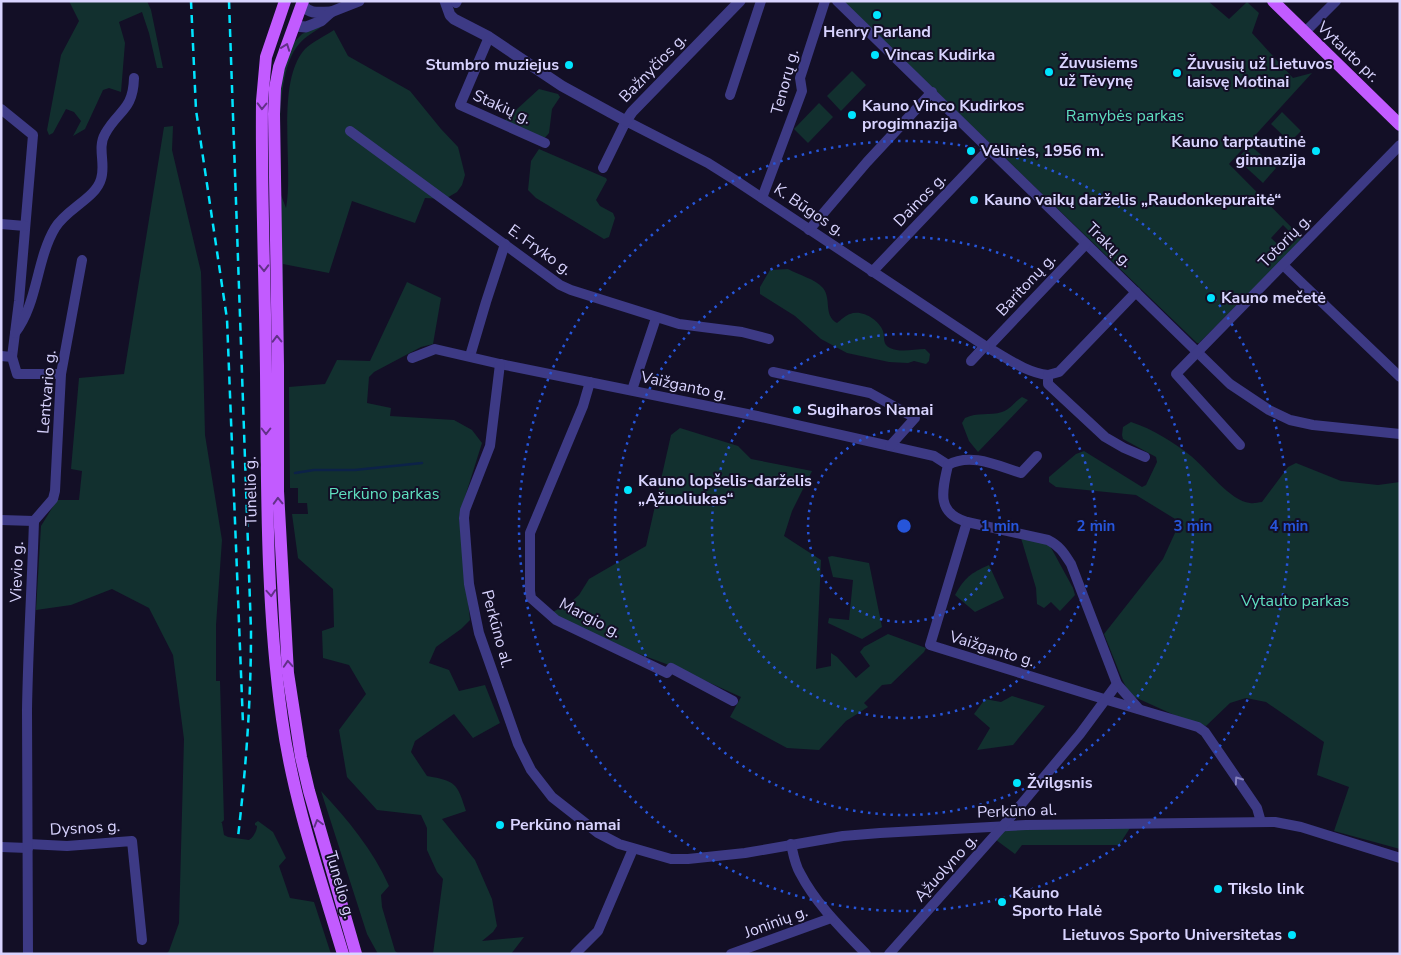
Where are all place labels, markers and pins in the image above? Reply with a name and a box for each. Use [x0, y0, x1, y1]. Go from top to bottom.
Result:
marker: Henry Parland [871, 9, 883, 21]
place label: Henry Parland [823, 21, 931, 43]
place label: Vincas Kudirka [884, 44, 995, 66]
marker: Vincas Kudirka [869, 49, 881, 61]
place label: Žuvusiems už Tėvynę [1059, 52, 1138, 92]
place label: Žuvusių už Lietuvos laisvę Motinai [1187, 53, 1333, 93]
place label: Stumbro muziejus [425, 54, 559, 76]
marker: Stumbro muziejus [563, 59, 575, 71]
marker: Žuvusiems už Tėvynę [1043, 66, 1055, 78]
marker: Žuvusių už Lietuvos laisvę Motinai [1171, 67, 1183, 79]
place label: Kauno Vinco Kudirkos progimnazija [862, 95, 1025, 135]
marker: Kauno Vinco Kudirkos progimnazija [846, 109, 858, 121]
place label: Kauno tarptautinė gimnazija [1171, 131, 1306, 171]
place label: Vėlinės, 1956 m. [980, 140, 1104, 162]
marker: Vėlinės, 1956 m. [965, 145, 977, 157]
marker: Kauno tarptautinė gimnazija [1310, 145, 1322, 157]
place label: Kauno vaikų darželis „Raudonkepuraitė“ [984, 189, 1281, 211]
marker: Kauno vaikų darželis „Raudonkepuraitė“ [968, 194, 980, 206]
place label: Kauno mečetė [1221, 287, 1326, 309]
marker: Kauno mečetė [1205, 292, 1217, 304]
place label: Sugiharos Namai [807, 399, 933, 421]
marker: Sugiharos Namai [791, 404, 803, 416]
place label: Kauno lopšelis-darželis „Ąžuoliukas“ [638, 470, 812, 510]
marker: Kauno lopšelis-darželis „Ąžuoliukas“ [622, 484, 634, 496]
centre of rings [895, 517, 913, 535]
place label: Žvilgsnis [1027, 772, 1093, 794]
marker: Žvilgsnis [1011, 777, 1023, 789]
place label: Perkūno namai [510, 814, 621, 836]
marker: Perkūno namai [494, 819, 506, 831]
place label: Tikslo link [1228, 878, 1304, 900]
place label: Kauno Sporto Halė [1012, 882, 1102, 922]
marker: Tikslo link [1212, 883, 1224, 895]
marker: Kauno Sporto Halė [996, 896, 1008, 908]
place label: Lietuvos Sporto Universitetas [1062, 924, 1282, 946]
marker: Lietuvos Sporto Universitetas [1286, 929, 1298, 941]

